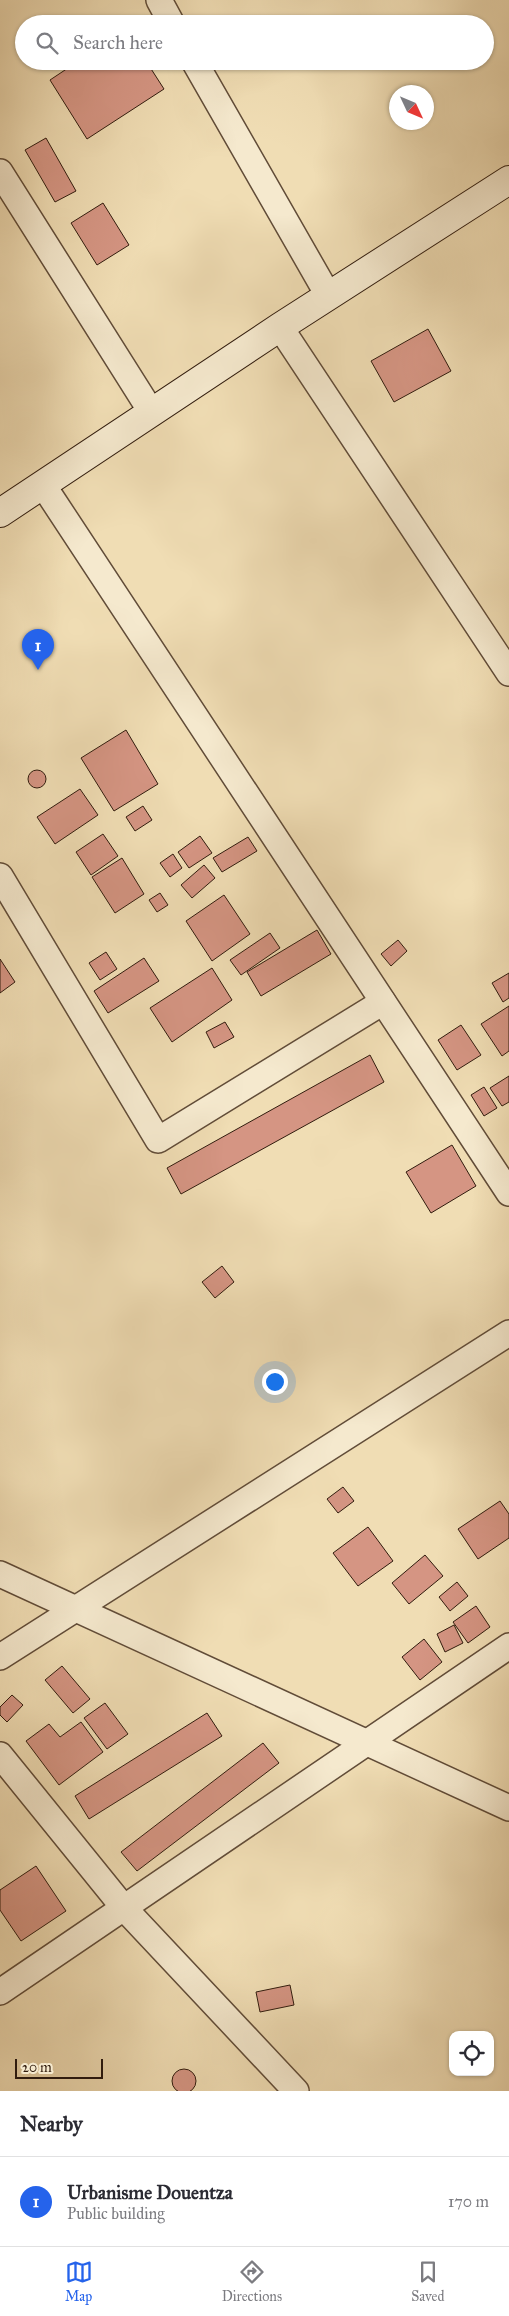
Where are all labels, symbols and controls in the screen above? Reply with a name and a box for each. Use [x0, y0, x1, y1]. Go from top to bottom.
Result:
search box [15, 15, 494, 70]
icon: search [33, 29, 61, 57]
text: Search here [73, 31, 163, 54]
north arrow [389, 85, 434, 130]
pin: 1 [22, 629, 54, 670]
your location [262, 1369, 288, 1395]
map controls [449, 2031, 494, 2076]
button: locate [449, 2031, 494, 2076]
scale bar [15, 2056, 102, 2079]
text: 20 m [22, 2059, 52, 2076]
text: Nearby [20, 2111, 83, 2137]
text: Urbanisme Douentza [67, 2181, 233, 2204]
text: 1 [33, 2192, 39, 2211]
text: 170 m [448, 2192, 489, 2211]
text: Public building [67, 2204, 165, 2223]
tab: Map [65, 2258, 93, 2305]
tab: Directions [222, 2258, 282, 2305]
tab: Saved [411, 2258, 444, 2305]

